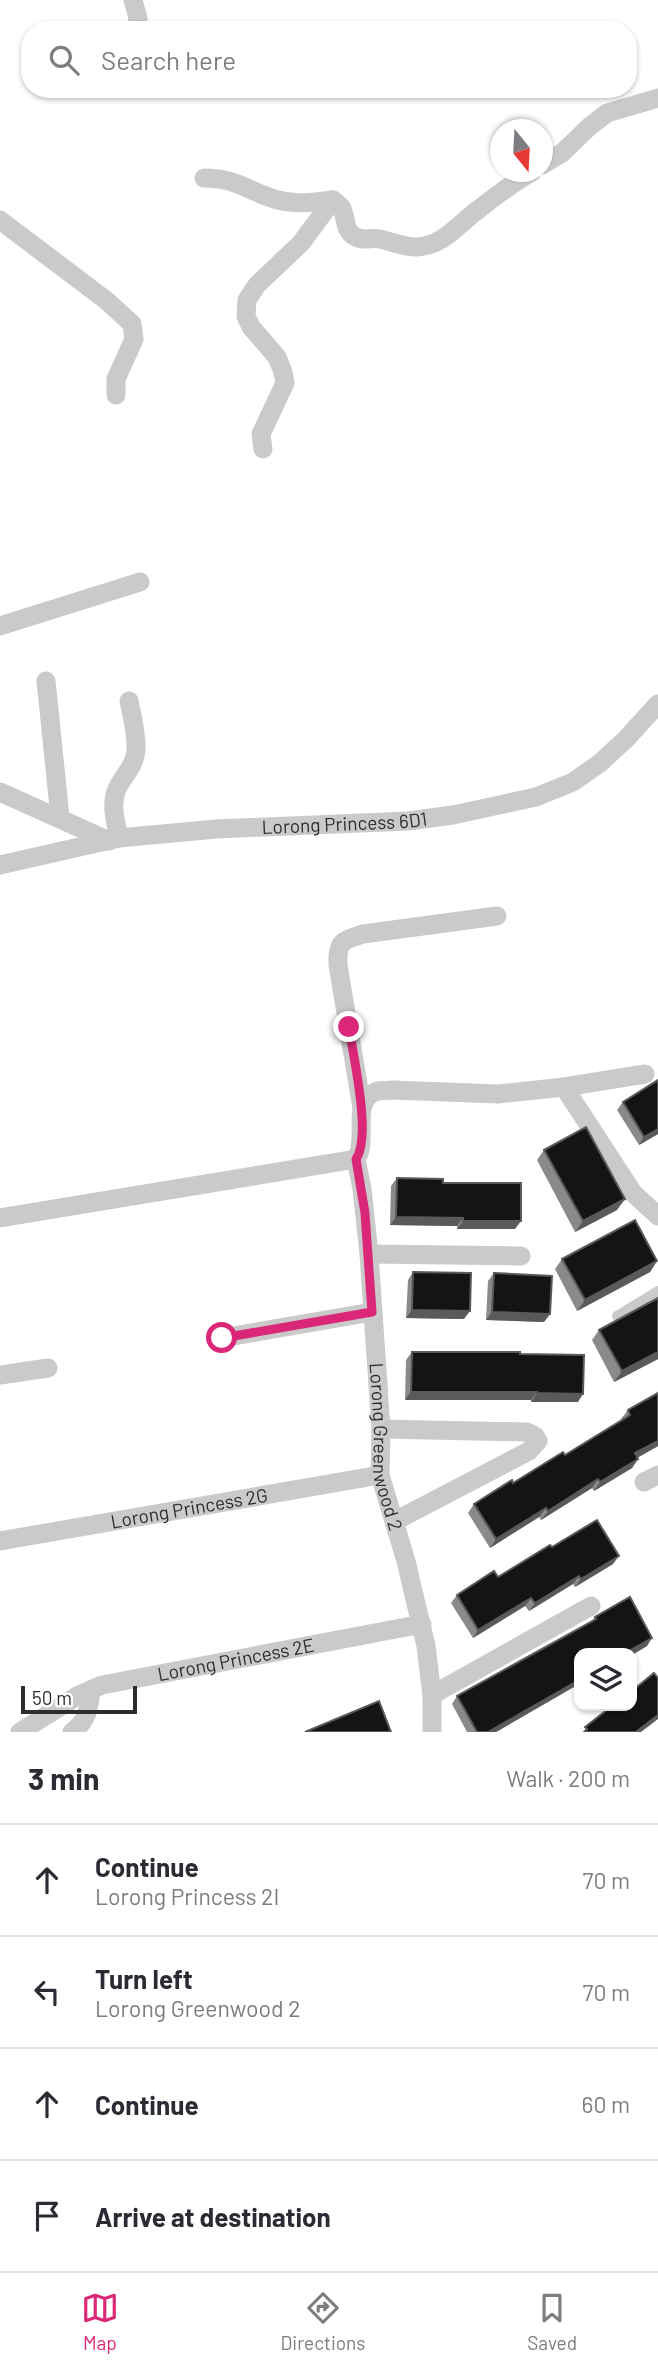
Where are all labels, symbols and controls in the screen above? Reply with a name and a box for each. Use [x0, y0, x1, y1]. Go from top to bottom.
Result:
search box [21, 21, 637, 98]
icon: search [45, 41, 83, 79]
text: Search here [101, 44, 236, 75]
north arrow [490, 119, 553, 182]
street label: Lorong Princess 6D1 [261, 807, 428, 838]
route end [333, 1011, 364, 1042]
route start [206, 1322, 237, 1353]
street label: Lorong Greenwood 2 [365, 1362, 408, 1533]
street label: Lorong Princess 2G [109, 1483, 269, 1533]
street label: Lorong Princess 2E [156, 1633, 316, 1685]
map controls [574, 1648, 637, 1711]
button: layers [574, 1648, 637, 1711]
scale bar [21, 1683, 136, 1715]
text: 50 m [32, 1686, 72, 1709]
text: 3 min [28, 1760, 99, 1796]
text: Walk · 200 m [506, 1764, 630, 1792]
text: Continue [95, 1851, 199, 1882]
icon: ahead [28, 1861, 66, 1899]
text: 70 m [583, 1866, 630, 1894]
text: Lorong Princess 2I [95, 1882, 279, 1910]
text: Turn left [95, 1963, 193, 1994]
icon: left [28, 1973, 66, 2011]
text: 70 m [583, 1978, 630, 2006]
text: Lorong Greenwood 2 [95, 1994, 301, 2022]
icon: ahead [28, 2085, 66, 2123]
text: Continue [95, 2089, 199, 2120]
text: 60 m [582, 2090, 630, 2118]
icon: arrive [28, 2197, 66, 2235]
text: Arrive at destination [95, 2201, 331, 2232]
tab: Map [81, 2289, 119, 2354]
tab: Directions [281, 2289, 366, 2354]
tab: Saved [527, 2289, 577, 2354]

